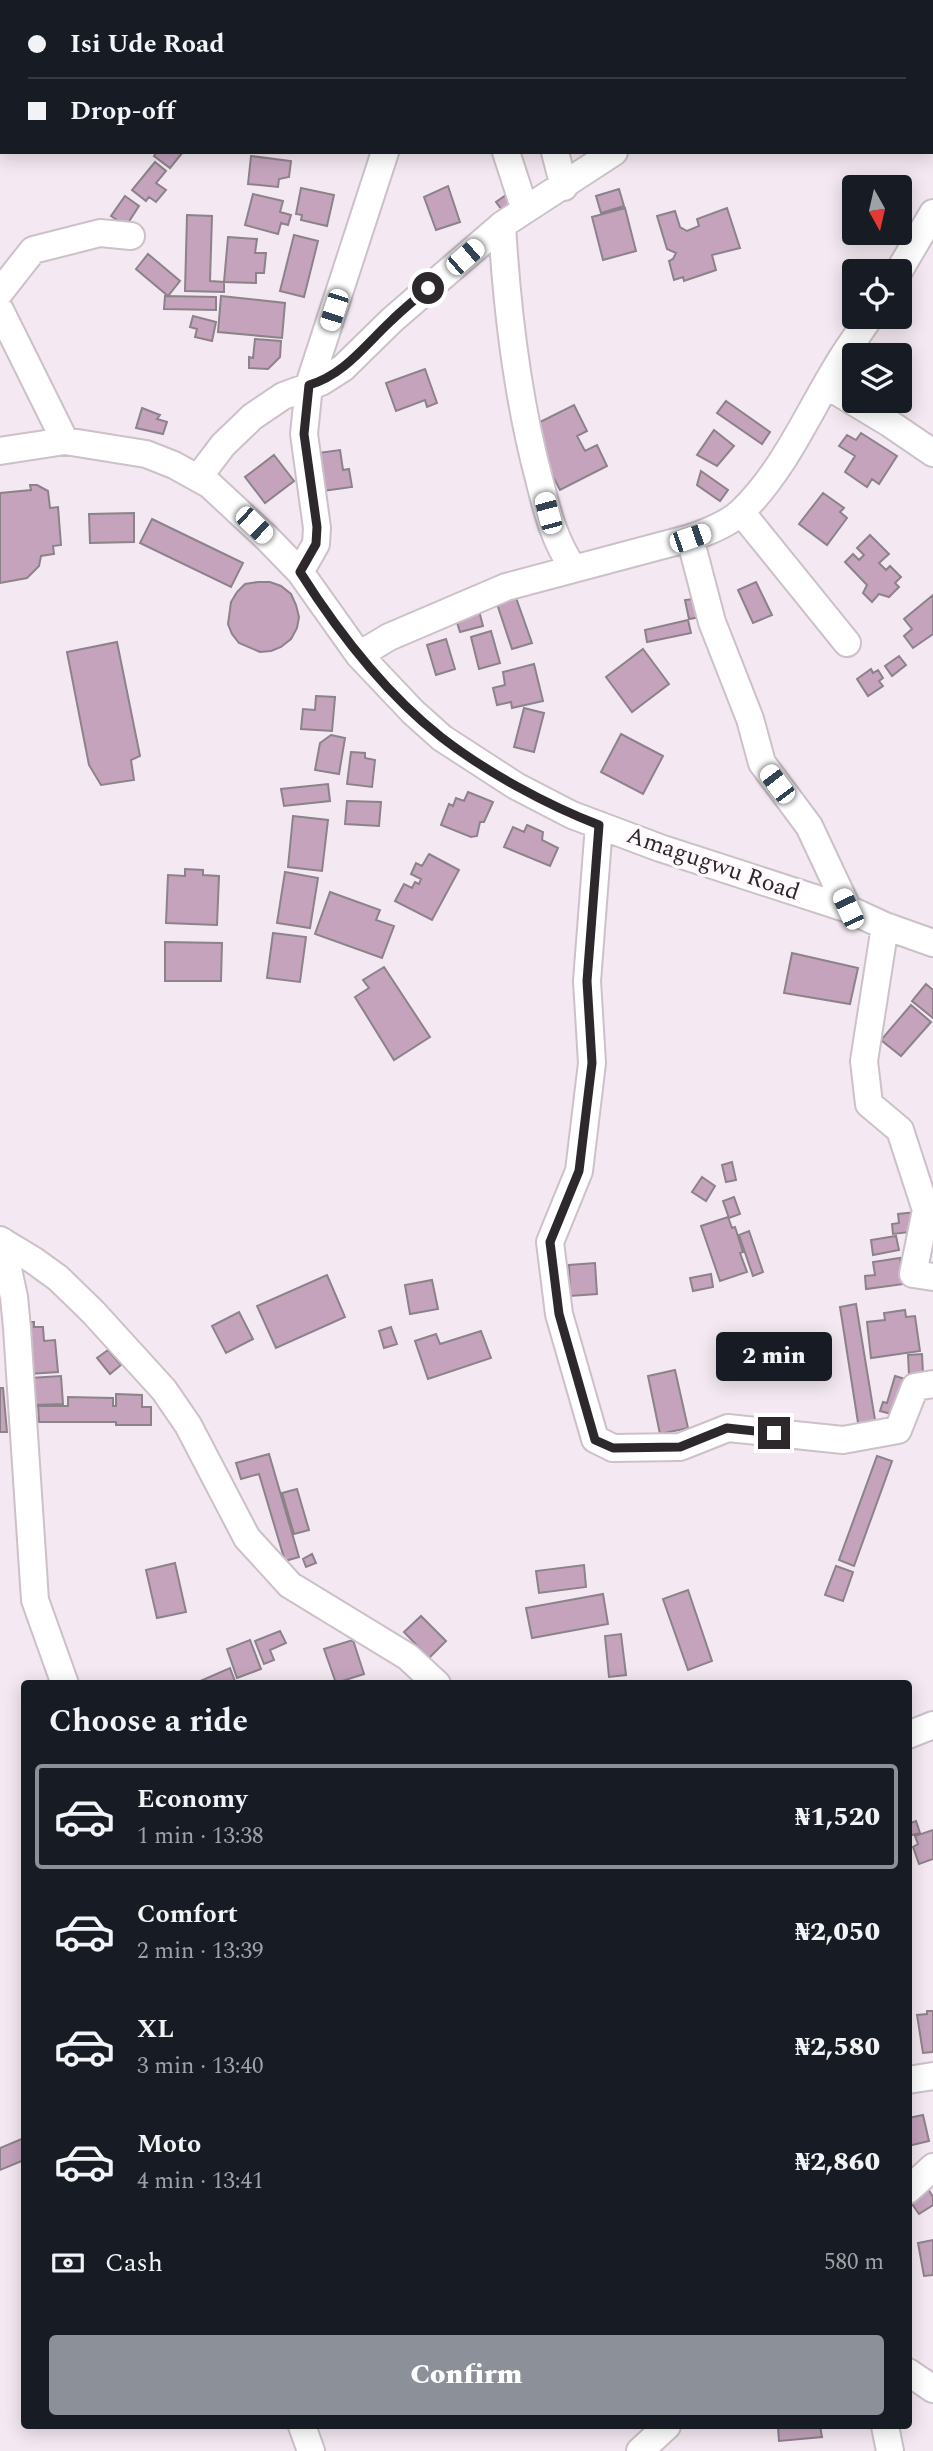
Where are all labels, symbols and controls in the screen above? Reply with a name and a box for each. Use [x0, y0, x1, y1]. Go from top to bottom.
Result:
text: Isi Ude Road [70, 24, 225, 64]
text: Drop-off [70, 91, 175, 131]
north arrow [842, 175, 912, 245]
map controls [842, 175, 912, 413]
car [443, 235, 488, 279]
button: locate [842, 259, 912, 329]
route start [412, 272, 444, 304]
car [318, 287, 351, 333]
button: layers [842, 343, 912, 413]
car [533, 490, 564, 536]
car [232, 503, 277, 547]
car [667, 521, 714, 555]
car [756, 761, 799, 807]
street label: Amagugwu Road [621, 817, 805, 911]
car [830, 886, 867, 932]
callout: 2 min [716, 1332, 832, 1380]
text: 2 min [742, 1339, 806, 1374]
route end [758, 1417, 790, 1449]
text: Choose a ride [49, 1697, 248, 1746]
text: Economy [137, 1779, 247, 1819]
icon: car [53, 1785, 116, 1848]
text: ₦1,520 [795, 1797, 880, 1837]
text: 1 min · 13:38 [137, 1819, 264, 1854]
text: Comfort [137, 1894, 238, 1934]
icon: car [53, 1900, 116, 1963]
text: ₦2,050 [795, 1912, 880, 1952]
text: 2 min · 13:39 [137, 1934, 264, 1969]
text: XL [137, 2009, 174, 2049]
icon: car [53, 2015, 116, 2078]
text: ₦2,580 [795, 2027, 880, 2067]
text: 3 min · 13:40 [137, 2049, 264, 2084]
text: Moto [137, 2124, 201, 2164]
icon: car [53, 2130, 116, 2193]
text: ₦2,860 [795, 2142, 880, 2182]
text: 4 min · 13:41 [137, 2164, 264, 2199]
text: Cash [105, 2243, 163, 2283]
icon: cash [49, 2244, 87, 2282]
text: 580 m [824, 2245, 884, 2280]
button: Confirm [49, 2335, 884, 2415]

